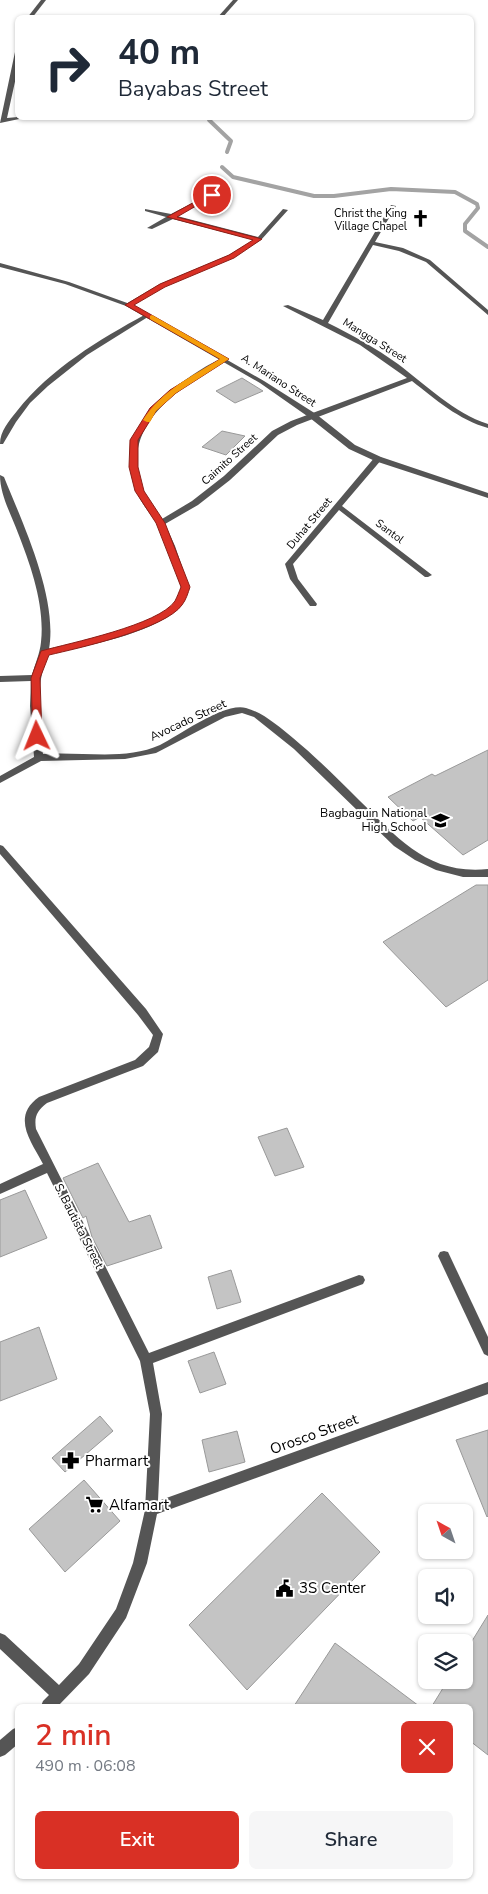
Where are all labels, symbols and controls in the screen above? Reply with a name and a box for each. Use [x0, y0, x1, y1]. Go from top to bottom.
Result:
text: 40 m [118, 29, 200, 76]
icon: right [35, 35, 100, 100]
text: Bayabas Street [118, 74, 268, 104]
pin [191, 174, 233, 216]
icon: arrive [198, 181, 226, 209]
place label: Christ the King Village Chapel [333, 206, 408, 234]
church icon: Christ the King Village Chapel [411, 209, 431, 229]
street label: Mangga Street [340, 315, 410, 366]
street label: A. Mariano Street [238, 351, 319, 410]
street label: Caimito Street [198, 430, 261, 488]
street label: Duhat Street [283, 494, 336, 552]
street label: Santol [372, 516, 408, 547]
street label: Avocado Street [147, 695, 230, 745]
position arrow [10, 709, 62, 761]
place label: Bagbaguin National High School [320, 805, 427, 835]
school or university icon: Bagbaguin National High School [431, 810, 451, 830]
street label: S. Bautista Street [51, 1181, 108, 1272]
street label: Orosco Street [267, 1409, 361, 1459]
pharmacy icon: Pharmart [61, 1451, 81, 1471]
place label: Pharmart [85, 1451, 149, 1471]
supermarket icon: Alfamart [85, 1495, 105, 1515]
place label: Alfamart [109, 1495, 170, 1515]
north arrow [418, 1504, 472, 1559]
map controls [418, 1504, 473, 1689]
button: sound [418, 1569, 473, 1624]
public building icon: 3S Center [275, 1578, 295, 1598]
place label: 3S Center [299, 1578, 366, 1598]
button: layers [418, 1634, 473, 1689]
text: 2 min [35, 1715, 111, 1756]
button: close [401, 1721, 453, 1773]
text: 490 m · 06:08 [35, 1755, 136, 1777]
button: Exit [35, 1811, 239, 1869]
button: Share [249, 1811, 453, 1869]

